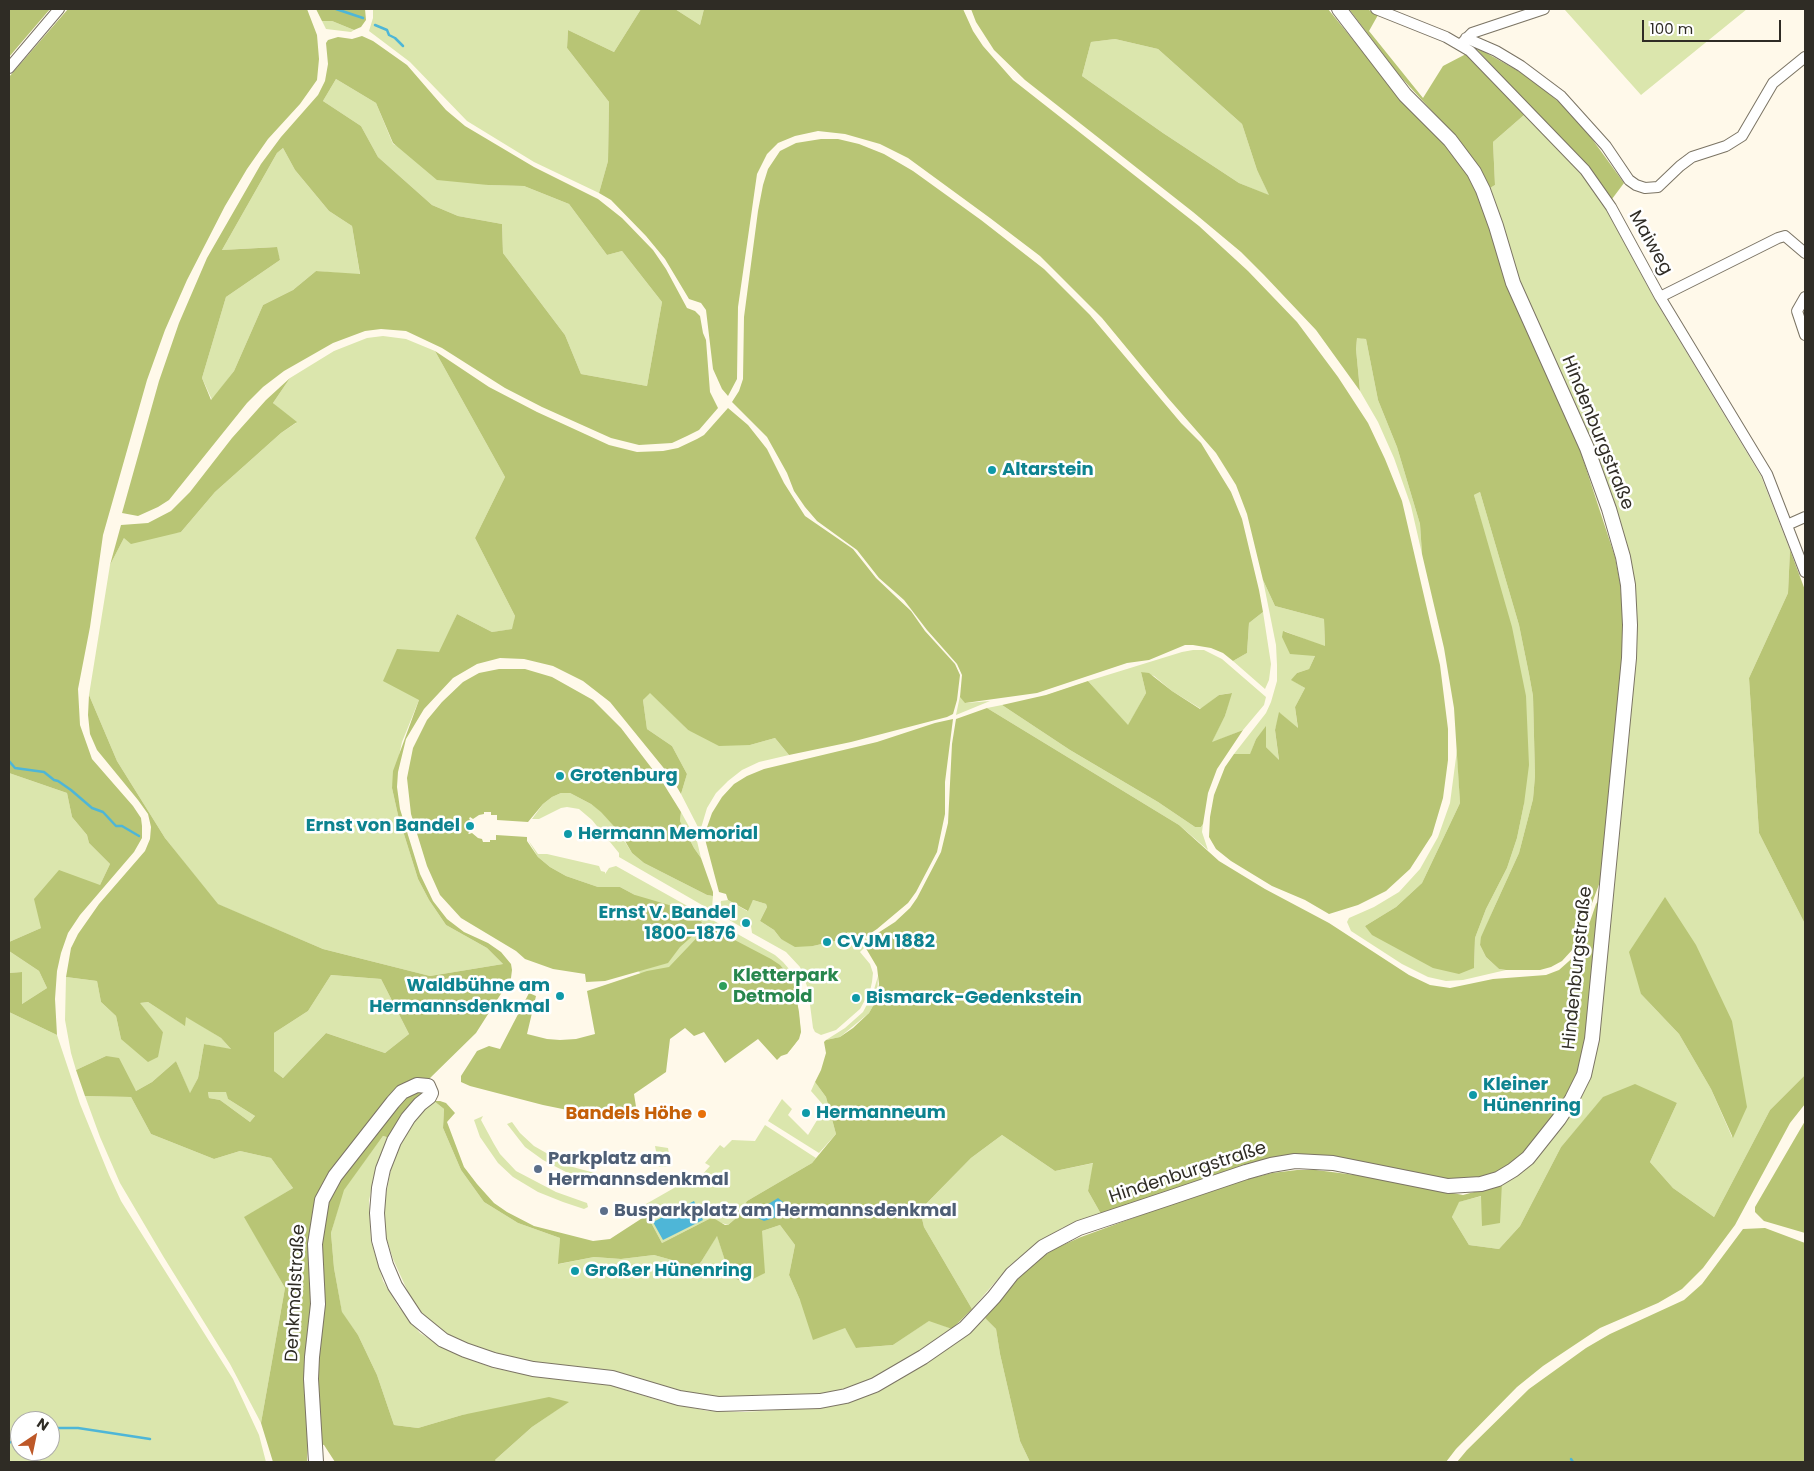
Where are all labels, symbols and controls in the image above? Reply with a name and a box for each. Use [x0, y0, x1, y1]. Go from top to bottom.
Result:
scale bar [1644, 10, 1783, 42]
text: 100 m [1650, 18, 1693, 39]
street label: Maiweg [1624, 207, 1676, 279]
street label: Hindenburgstraße [1556, 353, 1638, 513]
place label: Altarstein [1002, 459, 1094, 481]
marker: Altarstein [986, 464, 998, 476]
place label: Grotenburg [570, 765, 678, 787]
marker: Grotenburg [554, 770, 566, 782]
place label: Ernst von Bandel [306, 815, 460, 837]
marker: Ernst von Bandel [464, 820, 476, 832]
place label: Hermann Memorial [578, 823, 758, 845]
marker: Hermann Memorial [562, 828, 574, 840]
street label: Hindenburgstraße [1559, 885, 1597, 1051]
place label: Ernst V. Bandel 1800-1876 [598, 902, 736, 944]
marker: Ernst V. Bandel 1800-1876 [740, 917, 752, 929]
place label: CVJM 1882 [837, 931, 935, 953]
marker: CVJM 1882 [821, 936, 833, 948]
place label: Kletterpark Detmold [733, 965, 839, 1008]
place label: Waldbühne am Hermannsdenkmal [369, 975, 550, 1018]
marker: Kletterpark Detmold [717, 980, 729, 992]
place label: Bismarck-Gedenkstein [866, 987, 1082, 1009]
marker: Waldbühne am Hermannsdenkmal [554, 990, 566, 1002]
marker: Bismarck-Gedenkstein [850, 992, 862, 1004]
place label: Kleiner Hünenring [1483, 1074, 1581, 1116]
marker: Kleiner Hünenring [1467, 1089, 1479, 1101]
place label: Hermanneum [816, 1102, 946, 1124]
place label: Bandels Höhe [565, 1103, 692, 1125]
marker: Hermanneum [800, 1107, 812, 1119]
marker: Bandels Höhe [696, 1108, 708, 1120]
street label: Hindenburgstraße [1107, 1137, 1269, 1209]
place label: Parkplatz am Hermannsdenkmal [548, 1148, 729, 1190]
marker: Parkplatz am Hermannsdenkmal [532, 1163, 544, 1175]
place label: Busparkplatz am Hermannsdenkmal [614, 1200, 957, 1222]
marker: Busparkplatz am Hermannsdenkmal [598, 1205, 610, 1217]
street label: Denkmalstraße [282, 1223, 310, 1363]
place label: Großer Hünenring [585, 1260, 752, 1282]
marker: Großer Hünenring [569, 1265, 581, 1277]
north arrow [10, 1411, 60, 1461]
text: N [33, 1413, 53, 1436]

